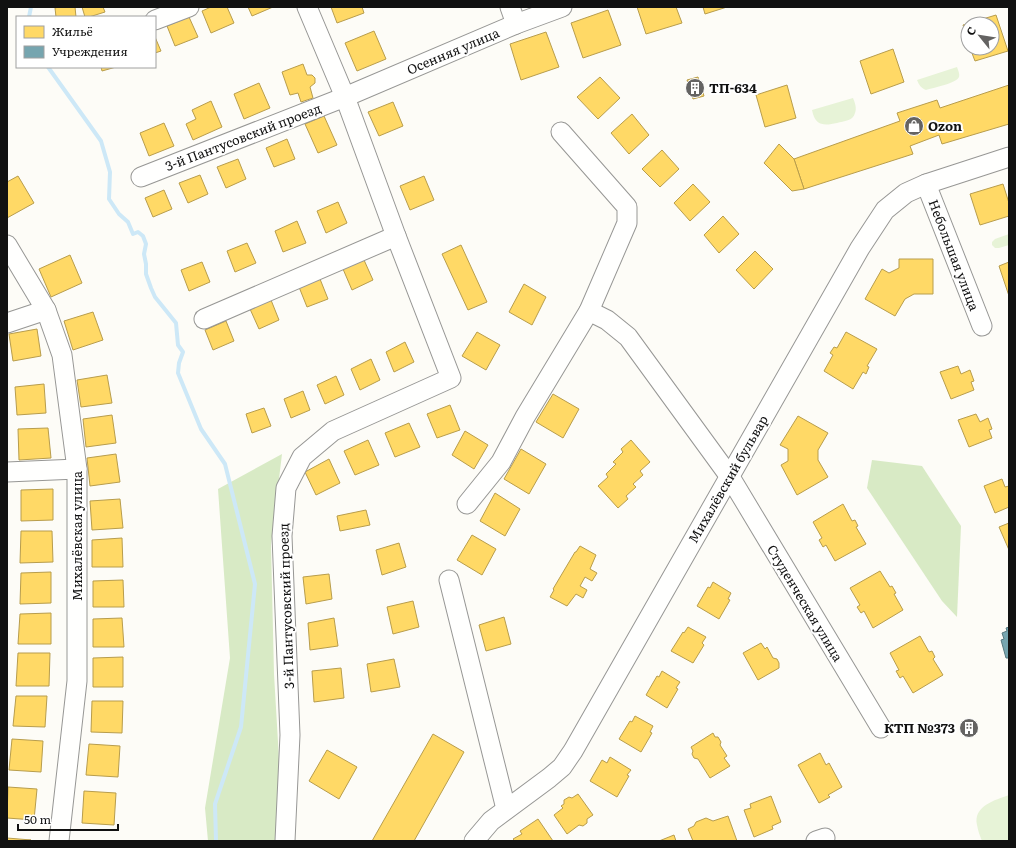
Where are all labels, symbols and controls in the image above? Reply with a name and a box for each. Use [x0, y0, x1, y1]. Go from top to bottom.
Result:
legend [16, 16, 156, 68]
north arrow [960, 16, 1000, 56]
text: Жильё [52, 22, 93, 40]
street label: Осенняя улица [404, 22, 502, 79]
text: С [962, 23, 979, 38]
text: Учреждения [52, 42, 128, 60]
building icon: ТП-634 [684, 77, 706, 99]
place label: ТП-634 [709, 78, 757, 97]
street label: 3-й Пантусовский проезд [162, 98, 324, 175]
shop icon: Ozon [903, 115, 925, 137]
place label: Ozon [928, 116, 962, 135]
street label: Небольшая улица [924, 196, 984, 313]
street label: Михалёвский бульвар [683, 411, 772, 546]
street label: Михалёвская улица [67, 471, 86, 601]
street label: 3-й Пантусовский проезд [273, 523, 298, 689]
street label: Студенческая улица [763, 541, 848, 665]
building icon: КТП №373 [958, 717, 980, 739]
place label: КТП №373 [884, 718, 955, 737]
scale bar [18, 806, 118, 832]
text: 50 m [24, 810, 51, 828]

